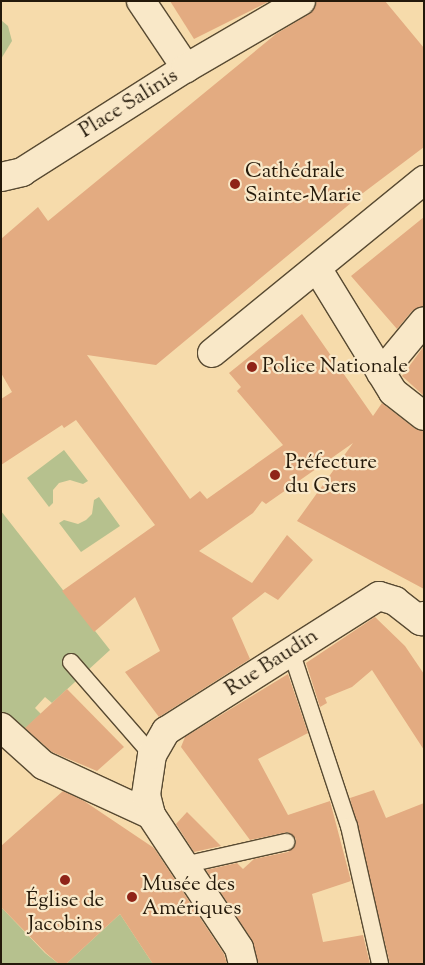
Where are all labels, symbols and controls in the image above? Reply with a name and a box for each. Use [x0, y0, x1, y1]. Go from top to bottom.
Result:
street label: Place Salinis [75, 64, 183, 144]
place label: Cathédrale Sainte-Marie [245, 159, 361, 209]
marker: Cathédrale Sainte-Marie [229, 178, 241, 190]
place label: Police Nationale [262, 354, 408, 380]
marker: Police Nationale [246, 361, 258, 373]
place label: Préfecture du Gers [285, 450, 377, 500]
marker: Préfecture du Gers [269, 469, 281, 481]
street label: Rue Baudin [221, 624, 323, 702]
place label: Musée des Amériques [142, 872, 241, 922]
marker: Église de Jacobins [59, 874, 71, 886]
place label: Église de Jacobins [26, 888, 104, 938]
marker: Musée des Amériques [126, 891, 138, 903]

